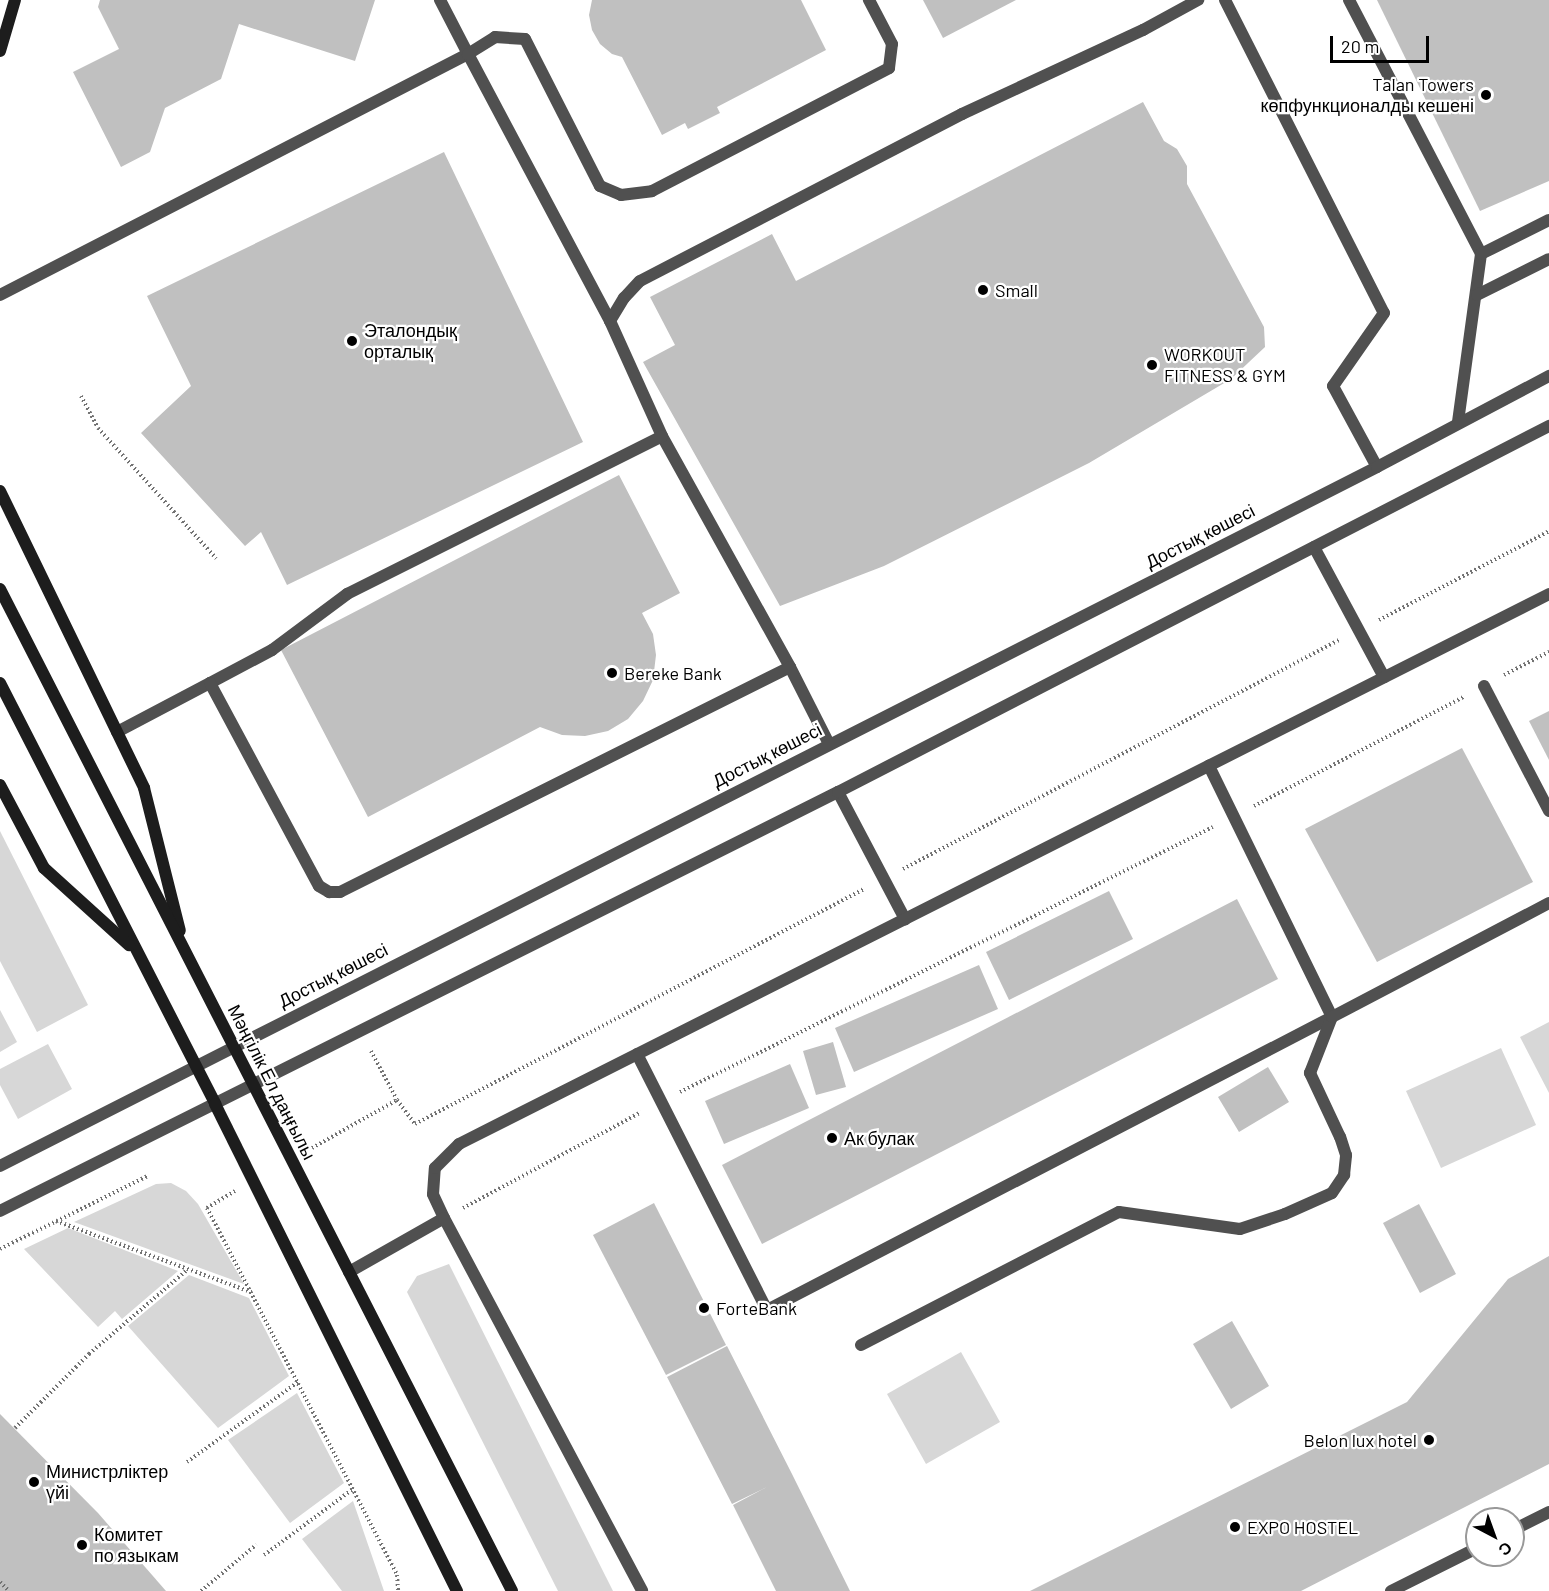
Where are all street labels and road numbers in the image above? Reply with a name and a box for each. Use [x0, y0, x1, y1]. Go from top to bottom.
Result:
street label: Достық көшесі [1142, 499, 1258, 573]
street label: Достық көшесі [709, 718, 825, 792]
street label: Достық көшесі [275, 938, 391, 1012]
street label: Мәңгілік Ел даңғылы [224, 1001, 320, 1163]

